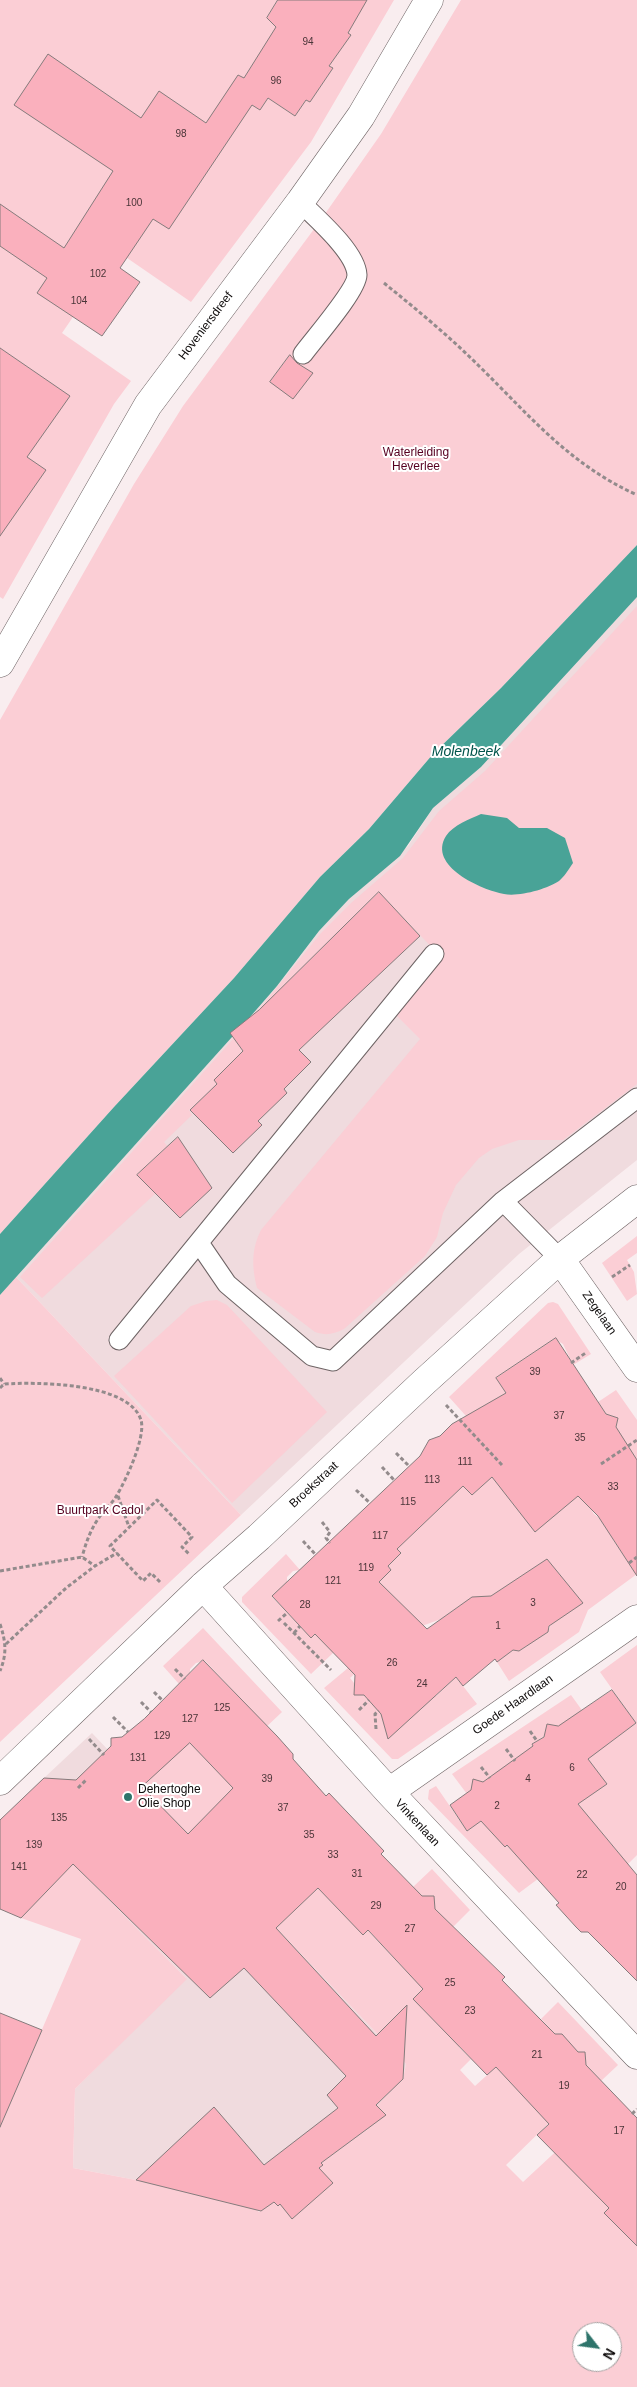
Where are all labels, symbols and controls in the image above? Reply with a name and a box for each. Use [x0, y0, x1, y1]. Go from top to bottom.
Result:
house number: 94 [302, 36, 314, 48]
house number: 96 [270, 75, 282, 87]
house number: 98 [175, 128, 187, 140]
house number: 100 [126, 197, 142, 209]
house number: 102 [90, 268, 106, 280]
street label: Hoveniersdreef [176, 289, 236, 363]
house number: 104 [71, 295, 87, 307]
park label: Waterleiding Heverlee [383, 446, 449, 474]
water label: Molenbeek [432, 744, 500, 760]
street label: Zegelaan [579, 1288, 619, 1338]
house number: 39 [529, 1366, 541, 1378]
house number: 37 [553, 1410, 565, 1422]
house number: 35 [574, 1432, 586, 1444]
house number: 111 [457, 1456, 473, 1468]
street label: Broekstraat [287, 1459, 341, 1511]
house number: 113 [424, 1474, 440, 1486]
house number: 33 [607, 1481, 619, 1493]
house number: 115 [400, 1496, 416, 1508]
park label: Buurtpark Cadol [57, 1504, 143, 1518]
house number: 117 [372, 1530, 388, 1542]
house number: 119 [358, 1562, 374, 1574]
house number: 121 [325, 1575, 341, 1587]
house number: 3 [530, 1597, 536, 1609]
house number: 28 [299, 1599, 311, 1611]
house number: 1 [495, 1620, 501, 1632]
house number: 26 [386, 1657, 398, 1669]
street label: Goede Haardlaan [470, 1672, 556, 1738]
house number: 24 [416, 1678, 428, 1690]
house number: 125 [214, 1702, 230, 1714]
house number: 127 [182, 1713, 198, 1725]
house number: 129 [154, 1730, 170, 1742]
house number: 131 [130, 1752, 146, 1764]
house number: 6 [569, 1762, 575, 1774]
house number: 39 [261, 1773, 273, 1785]
house number: 4 [525, 1773, 531, 1785]
place label: Dehertoghe Olie Shop [138, 1783, 201, 1811]
marker: Dehertoghe Olie Shop [122, 1791, 134, 1803]
street label: Vinkenlaan [392, 1796, 442, 1850]
house number: 2 [494, 1800, 500, 1812]
house number: 37 [277, 1802, 289, 1814]
house number: 135 [51, 1812, 67, 1824]
house number: 35 [303, 1829, 315, 1841]
house number: 139 [26, 1839, 42, 1851]
house number: 33 [327, 1849, 339, 1861]
house number: 141 [11, 1861, 27, 1873]
house number: 31 [351, 1868, 363, 1880]
house number: 22 [576, 1869, 588, 1881]
house number: 20 [615, 1881, 627, 1893]
house number: 29 [370, 1900, 382, 1912]
house number: 27 [404, 1923, 416, 1935]
house number: 25 [444, 1977, 456, 1989]
house number: 23 [464, 2005, 476, 2017]
house number: 21 [531, 2049, 543, 2061]
house number: 19 [558, 2080, 570, 2092]
house number: 17 [613, 2125, 625, 2137]
north arrow [572, 2322, 622, 2372]
text: N [600, 2346, 619, 2362]

